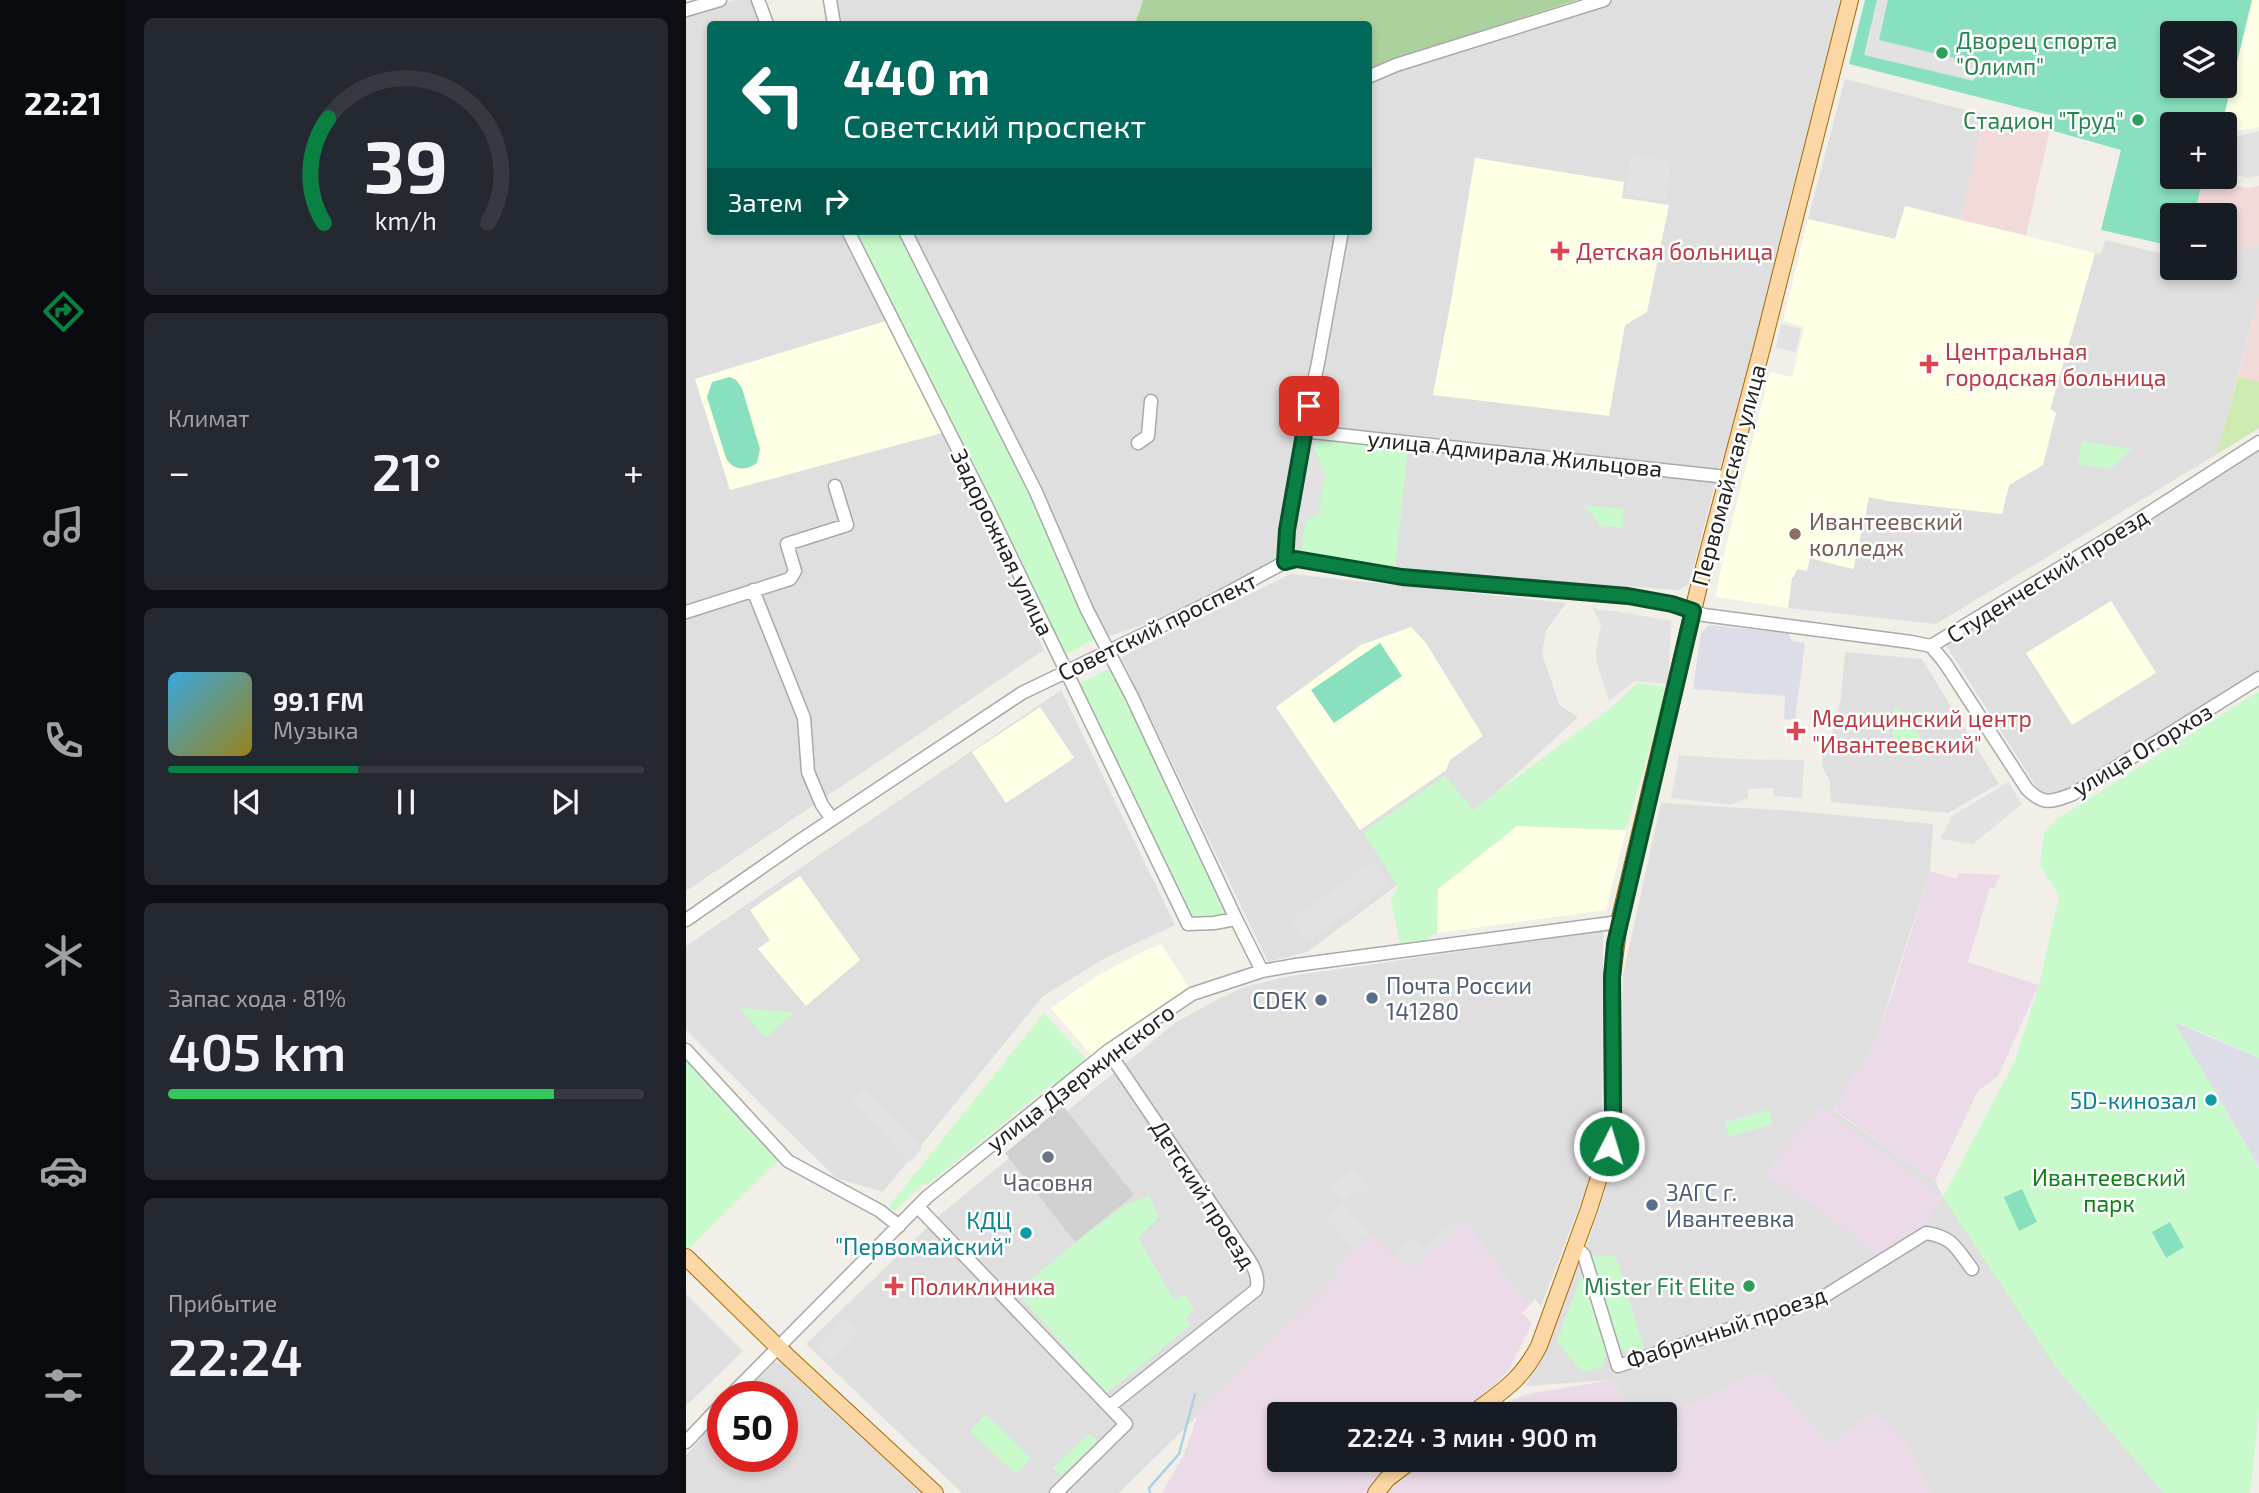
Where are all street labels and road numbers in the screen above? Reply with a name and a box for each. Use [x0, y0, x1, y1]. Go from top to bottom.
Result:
street label: Первомайская улица [1685, 361, 1772, 589]
street label: улица Адмирала Жильцова [1366, 424, 1664, 483]
street label: Задорожная улица [945, 444, 1060, 640]
street label: Студенческий проезд [1941, 502, 2153, 649]
street label: Советский проспект [1053, 566, 1261, 686]
street label: улица Огорхоз [2067, 696, 2217, 803]
street label: улица Дзержинского [981, 997, 1180, 1158]
street label: Детский проезд [1145, 1114, 1263, 1274]
street label: Фабричный проезд [1622, 1280, 1830, 1374]

